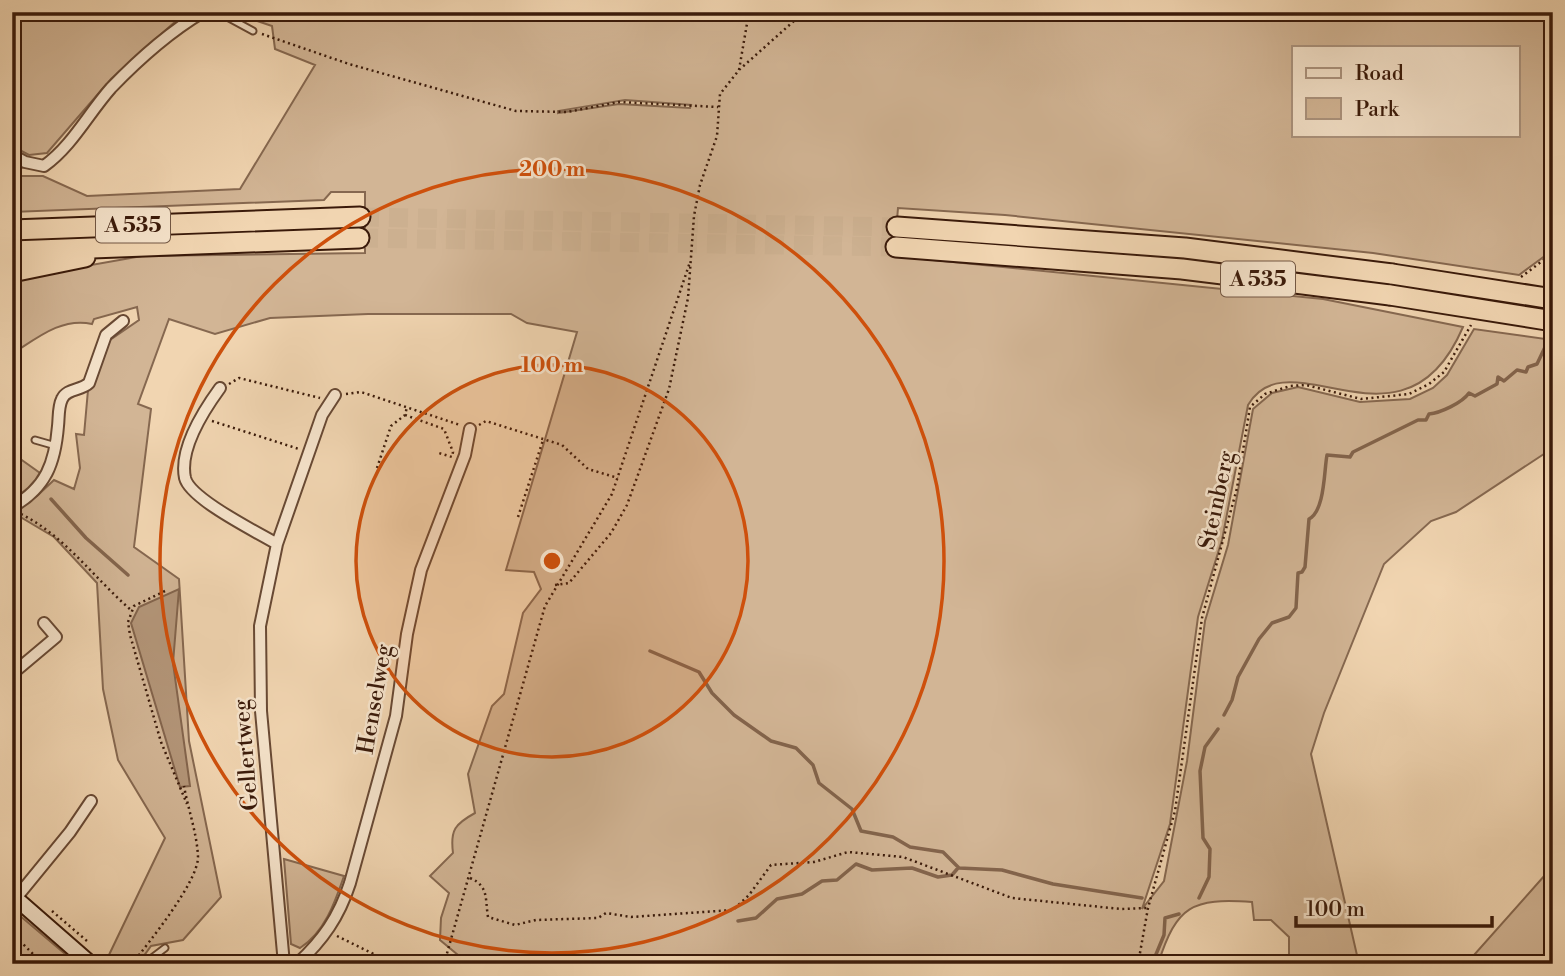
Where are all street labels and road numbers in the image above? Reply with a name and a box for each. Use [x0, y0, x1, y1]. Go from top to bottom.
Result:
road number: A 535 [96, 208, 170, 243]
road number: A 535 [1221, 262, 1295, 296]
street label: Steinberg [1193, 448, 1241, 552]
street label: Henselweg [352, 642, 398, 756]
street label: Gellertweg [227, 698, 265, 812]

